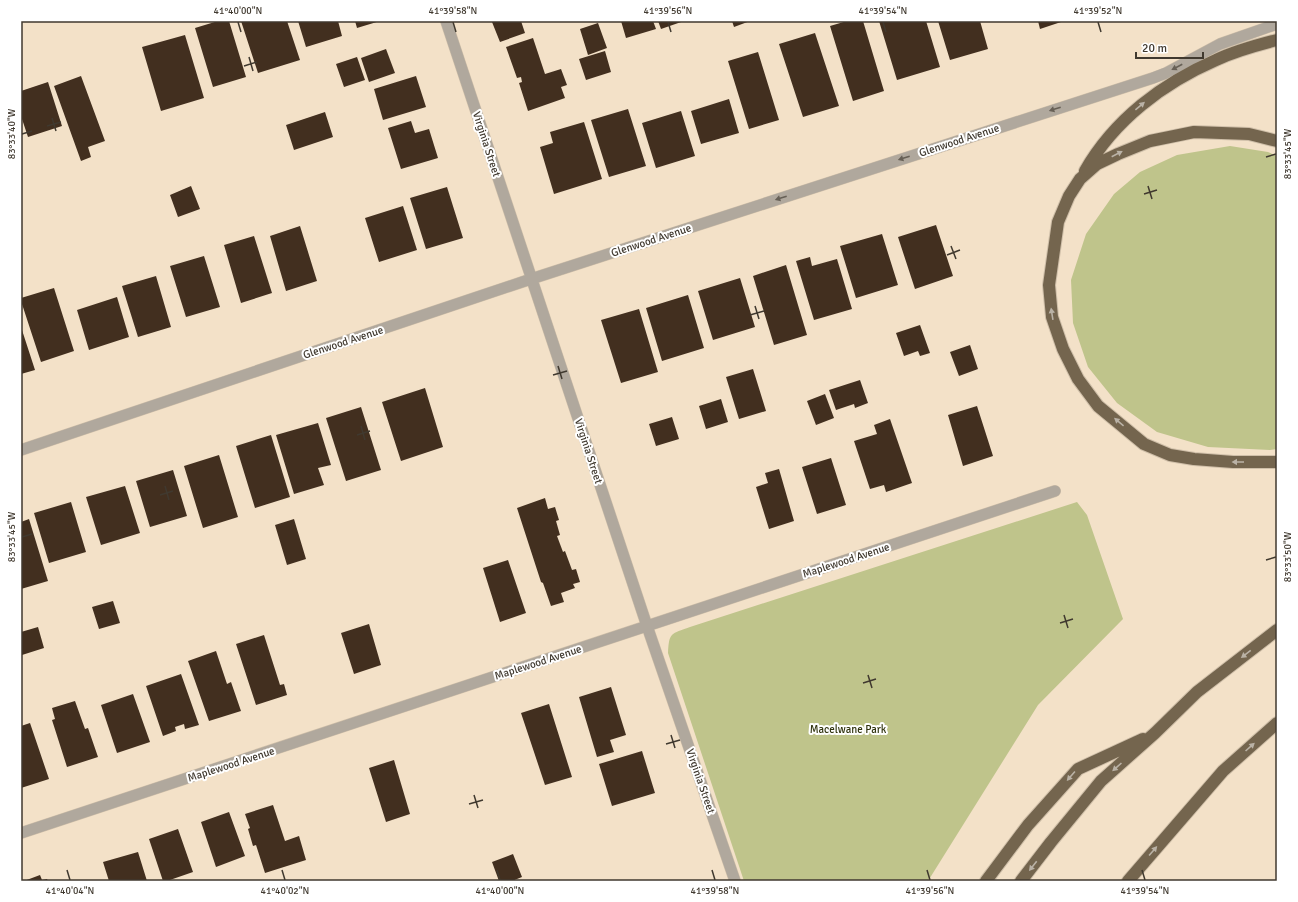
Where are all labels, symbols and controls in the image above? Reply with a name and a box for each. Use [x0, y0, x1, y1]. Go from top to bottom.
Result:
text: 41°40'00"N [214, 5, 262, 17]
text: 41°39'58"N [429, 5, 477, 17]
text: 41°39'56"N [644, 5, 692, 17]
text: 41°39'54"N [859, 5, 907, 17]
text: 41°39'52"N [1074, 5, 1122, 17]
scale bar [1136, 34, 1203, 60]
text: 20 m [1142, 41, 1167, 56]
one-way arrow [1171, 64, 1183, 70]
one-way arrow [1135, 102, 1146, 111]
one-way arrow [1048, 106, 1060, 112]
text: 83°33'40"W [6, 108, 18, 159]
street label: Virginia Street [470, 110, 503, 178]
street label: Glenwood Avenue [917, 121, 1001, 160]
text: 83°33'45"W [1282, 128, 1294, 179]
one-way arrow [1111, 151, 1122, 157]
one-way arrow [898, 155, 910, 161]
one-way arrow [774, 195, 786, 201]
street label: Glenwood Avenue [609, 221, 693, 260]
one-way arrow [1049, 308, 1055, 320]
street label: Glenwood Avenue [301, 323, 385, 362]
street label: Virginia Street [572, 417, 605, 485]
one-way arrow [1113, 418, 1124, 427]
one-way arrow [1231, 459, 1244, 465]
text: 83°33'45"W [6, 511, 18, 562]
text: 83°33'50"W [1282, 531, 1294, 582]
street label: Maplewood Avenue [801, 540, 891, 581]
street label: Maplewood Avenue [493, 642, 583, 683]
one-way arrow [1240, 649, 1251, 658]
park label: Macelwane Park [810, 723, 887, 736]
one-way arrow [1245, 742, 1255, 752]
street label: Maplewood Avenue [186, 744, 276, 785]
street label: Virginia Street [683, 747, 718, 815]
one-way arrow [1112, 763, 1122, 772]
one-way arrow [1067, 772, 1076, 781]
one-way arrow [1148, 846, 1157, 857]
one-way arrow [1029, 861, 1037, 872]
text: 41°40'04"N [46, 885, 94, 897]
text: 41°40'02"N [261, 885, 309, 897]
text: 41°40'00"N [476, 885, 524, 897]
text: 41°39'58"N [691, 885, 739, 897]
text: 41°39'56"N [906, 885, 954, 897]
text: 41°39'54"N [1121, 885, 1169, 897]

